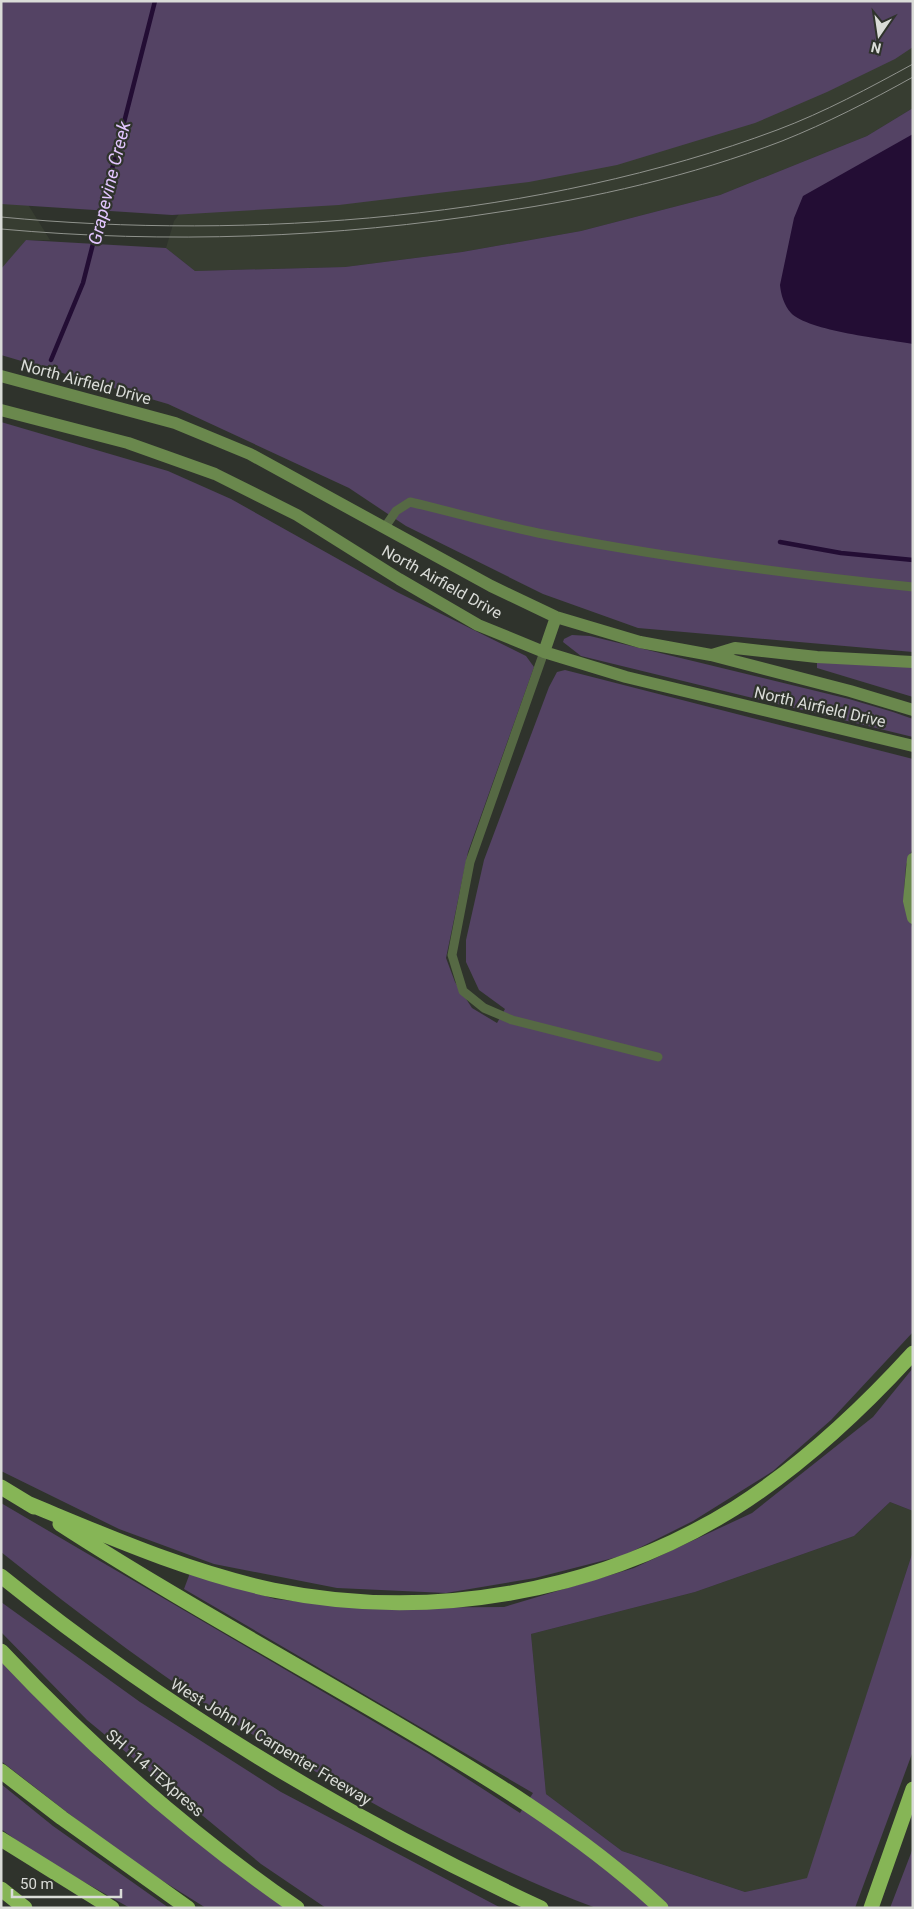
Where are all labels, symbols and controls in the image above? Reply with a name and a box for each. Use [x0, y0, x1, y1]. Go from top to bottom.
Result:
north arrow [854, 10, 904, 60]
text: N [869, 39, 883, 57]
water label: Grapevine Creek [84, 118, 135, 247]
street label: North Airfield Drive [19, 355, 153, 409]
street label: North Airfield Drive [379, 541, 505, 623]
street label: North Airfield Drive [752, 683, 888, 731]
street label: West John W Carpenter Freeway [167, 1674, 375, 1810]
street label: SH 114 TEXpress [102, 1725, 208, 1821]
scale bar [12, 1866, 121, 1898]
text: 50 m [20, 1875, 54, 1893]

